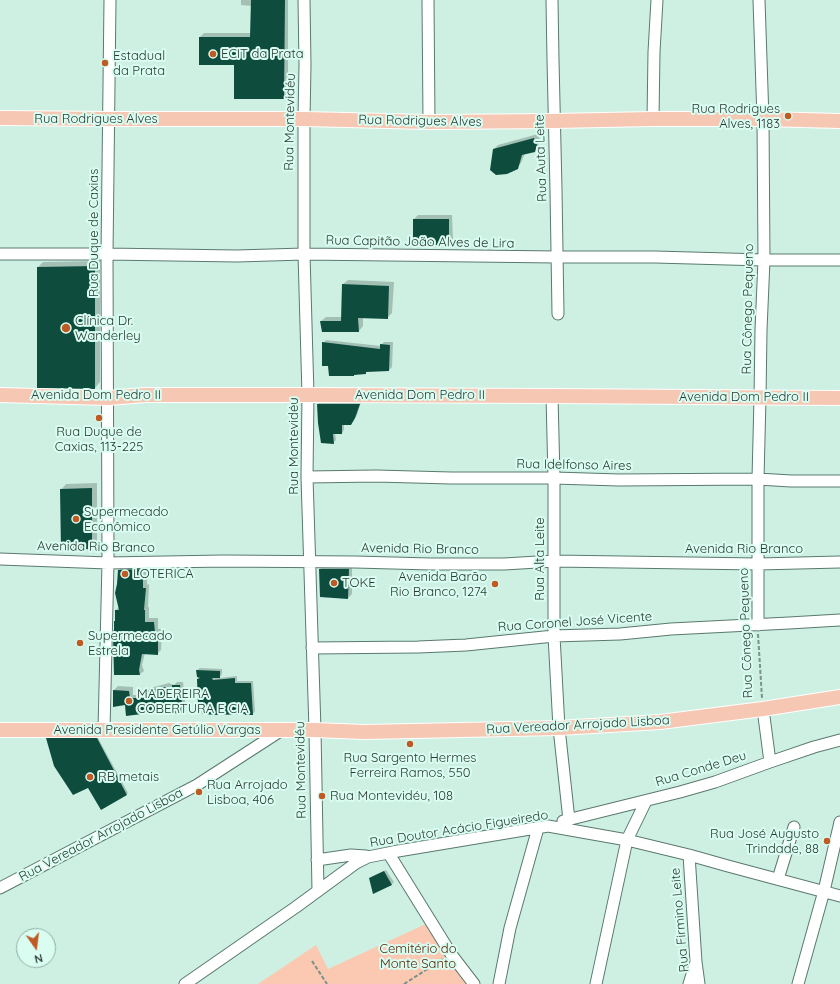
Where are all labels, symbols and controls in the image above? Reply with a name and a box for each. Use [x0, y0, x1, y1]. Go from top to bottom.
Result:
place label: ECIT da Prata [221, 46, 304, 62]
place label: Estadual da Prata [113, 48, 165, 79]
marker: ECIT da Prata [208, 49, 218, 59]
marker: Estadual da Prata [100, 58, 110, 68]
street label: Rua Montevidéu [281, 73, 299, 171]
place label: Rua Rodrigues Alves, 1183 [692, 101, 780, 132]
street label: Rua Rodrigues Alves [34, 111, 158, 127]
marker: Rua Rodrigues Alves, 1183 [783, 111, 793, 121]
street label: Rua Rodrigues Alves [358, 112, 482, 130]
street label: Rua Auta Leite [532, 114, 550, 202]
street label: Rua Duque de Caxias [86, 169, 102, 297]
street label: Rua Capitão João Alves de Lira [325, 233, 515, 251]
street label: Rua Cônego Pequeno [739, 244, 757, 374]
place label: Clínica Dr. Wanderley [75, 313, 141, 344]
marker: Clínica Dr. Wanderley [60, 322, 72, 334]
street label: Avenida Dom Pedro II [31, 387, 161, 403]
street label: Avenida Dom Pedro II [355, 387, 485, 403]
street label: Avenida Dom Pedro II [679, 389, 809, 405]
street label: Rua Montevidéu [286, 397, 302, 495]
marker: Rua Duque de Caxias, 113-225 [94, 413, 104, 423]
place label: Rua Duque de Caxias, 113-225 [55, 424, 143, 455]
street label: Rua Idelfonso Aires [516, 456, 632, 474]
place label: Supermecado Econômico [84, 504, 168, 535]
marker: Supermecado Econômico [71, 514, 81, 524]
street label: Rua Alta Leite [532, 517, 548, 601]
street label: Avenida Rio Branco [37, 538, 155, 556]
street label: Avenida Rio Branco [361, 540, 479, 558]
street label: Avenida Rio Branco [685, 541, 803, 557]
place label: LOTERICA [133, 566, 194, 582]
street label: Rua Cônego Pequeno [736, 567, 756, 699]
marker: LOTERICA [120, 569, 130, 579]
place label: Avenida Barão Rio Branco, 1274 [390, 569, 487, 600]
place label: TOKE [342, 575, 376, 591]
marker: TOKE [329, 578, 339, 588]
marker: Avenida Barão Rio Branco, 1274 [490, 579, 500, 589]
street label: Rua Coronel José Vicente [497, 609, 653, 635]
place label: Supermecado Estrela [88, 628, 172, 659]
marker: Supermecado Estrela [75, 638, 85, 648]
place label: MADEREIRA COBERTURA E CIA [137, 686, 249, 717]
marker: MADEREIRA COBERTURA E CIA [124, 696, 134, 706]
street label: Rua Vereador Arrojado Lisboa [486, 712, 670, 738]
street label: Rua Montevidéu [292, 721, 310, 819]
street label: Avenida Presidente Getúlio Vargas [53, 722, 261, 738]
marker: Rua Sargento Hermes Ferreira Ramos, 550 [405, 739, 415, 749]
street label: Rua Conde Deu [654, 748, 748, 790]
place label: Rua Sargento Hermes Ferreira Ramos, 550 [344, 750, 476, 781]
place label: RB metais [98, 769, 159, 785]
marker: RB metais [85, 772, 95, 782]
place label: Rua Arrojado Lisboa, 406 [207, 777, 288, 808]
street label: Rua Vereador Arrojado Lisboa [16, 785, 186, 885]
marker: Rua Arrojado Lisboa, 406 [194, 787, 204, 797]
place label: Rua Montevidéu, 108 [330, 788, 453, 804]
marker: Rua Montevidéu, 108 [317, 791, 327, 801]
street label: Rua Doutor Acácio Figueiredo [369, 807, 549, 851]
place label: Rua José Augusto Trindade, 88 [710, 826, 819, 857]
marker: Rua José Augusto Trindade, 88 [822, 836, 832, 846]
street label: Rua Firmino Leite [668, 867, 692, 973]
north arrow [16, 928, 56, 968]
park label: Cemitério do Monte Santo [379, 941, 457, 972]
text: N [33, 951, 44, 966]

